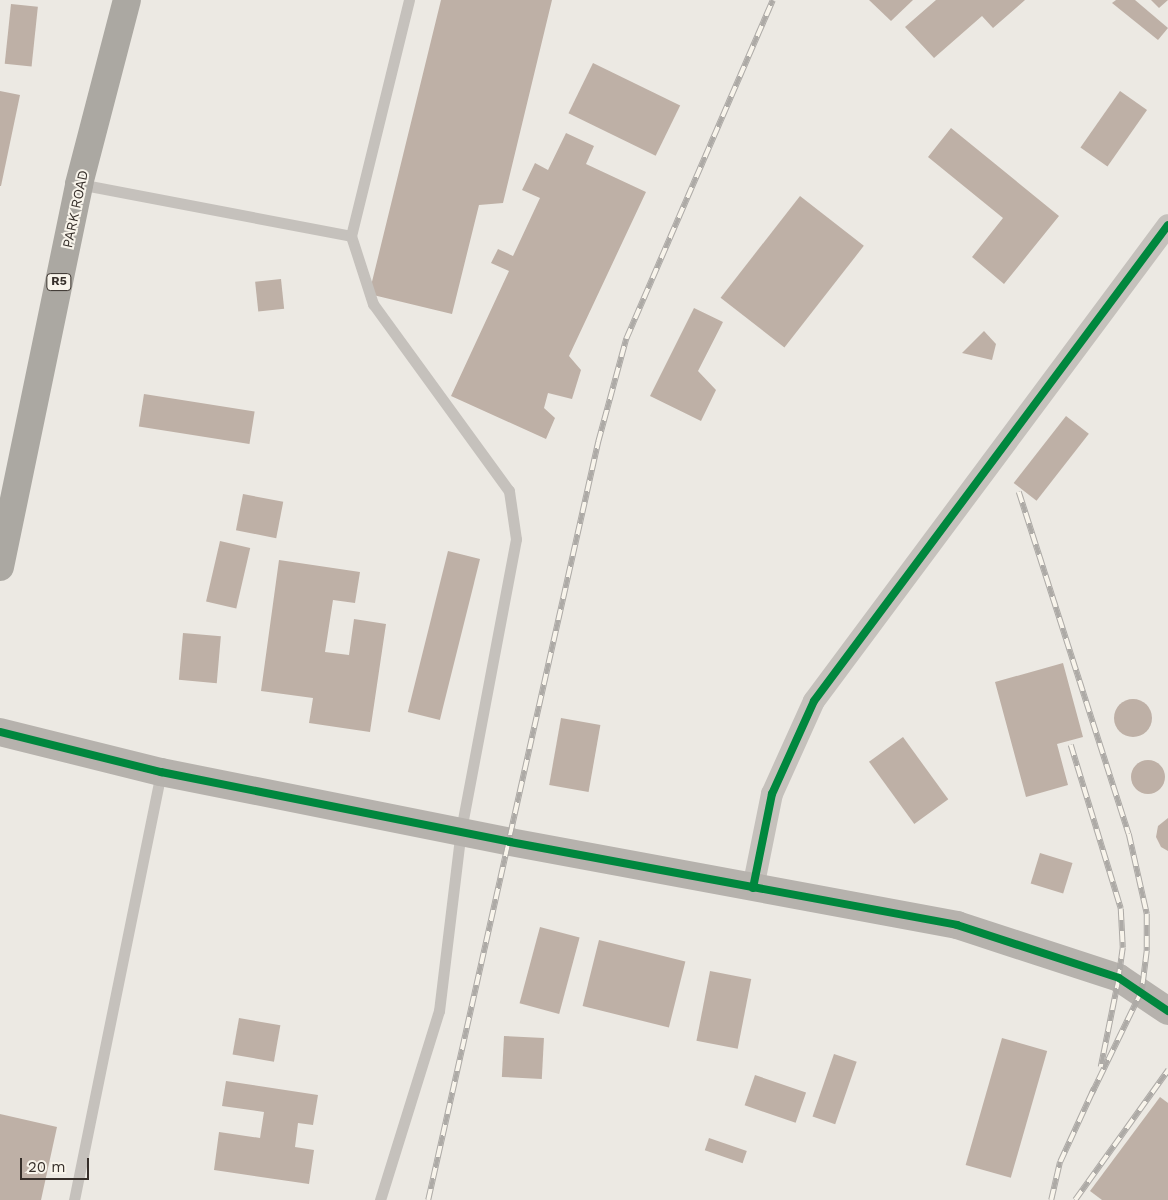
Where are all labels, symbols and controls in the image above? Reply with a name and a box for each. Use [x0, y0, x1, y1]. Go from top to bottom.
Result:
street label: PARK ROAD [59, 169, 91, 249]
road number: R5 [45, 272, 73, 292]
scale bar [22, 1148, 91, 1180]
text: 20 m [28, 1158, 66, 1176]

